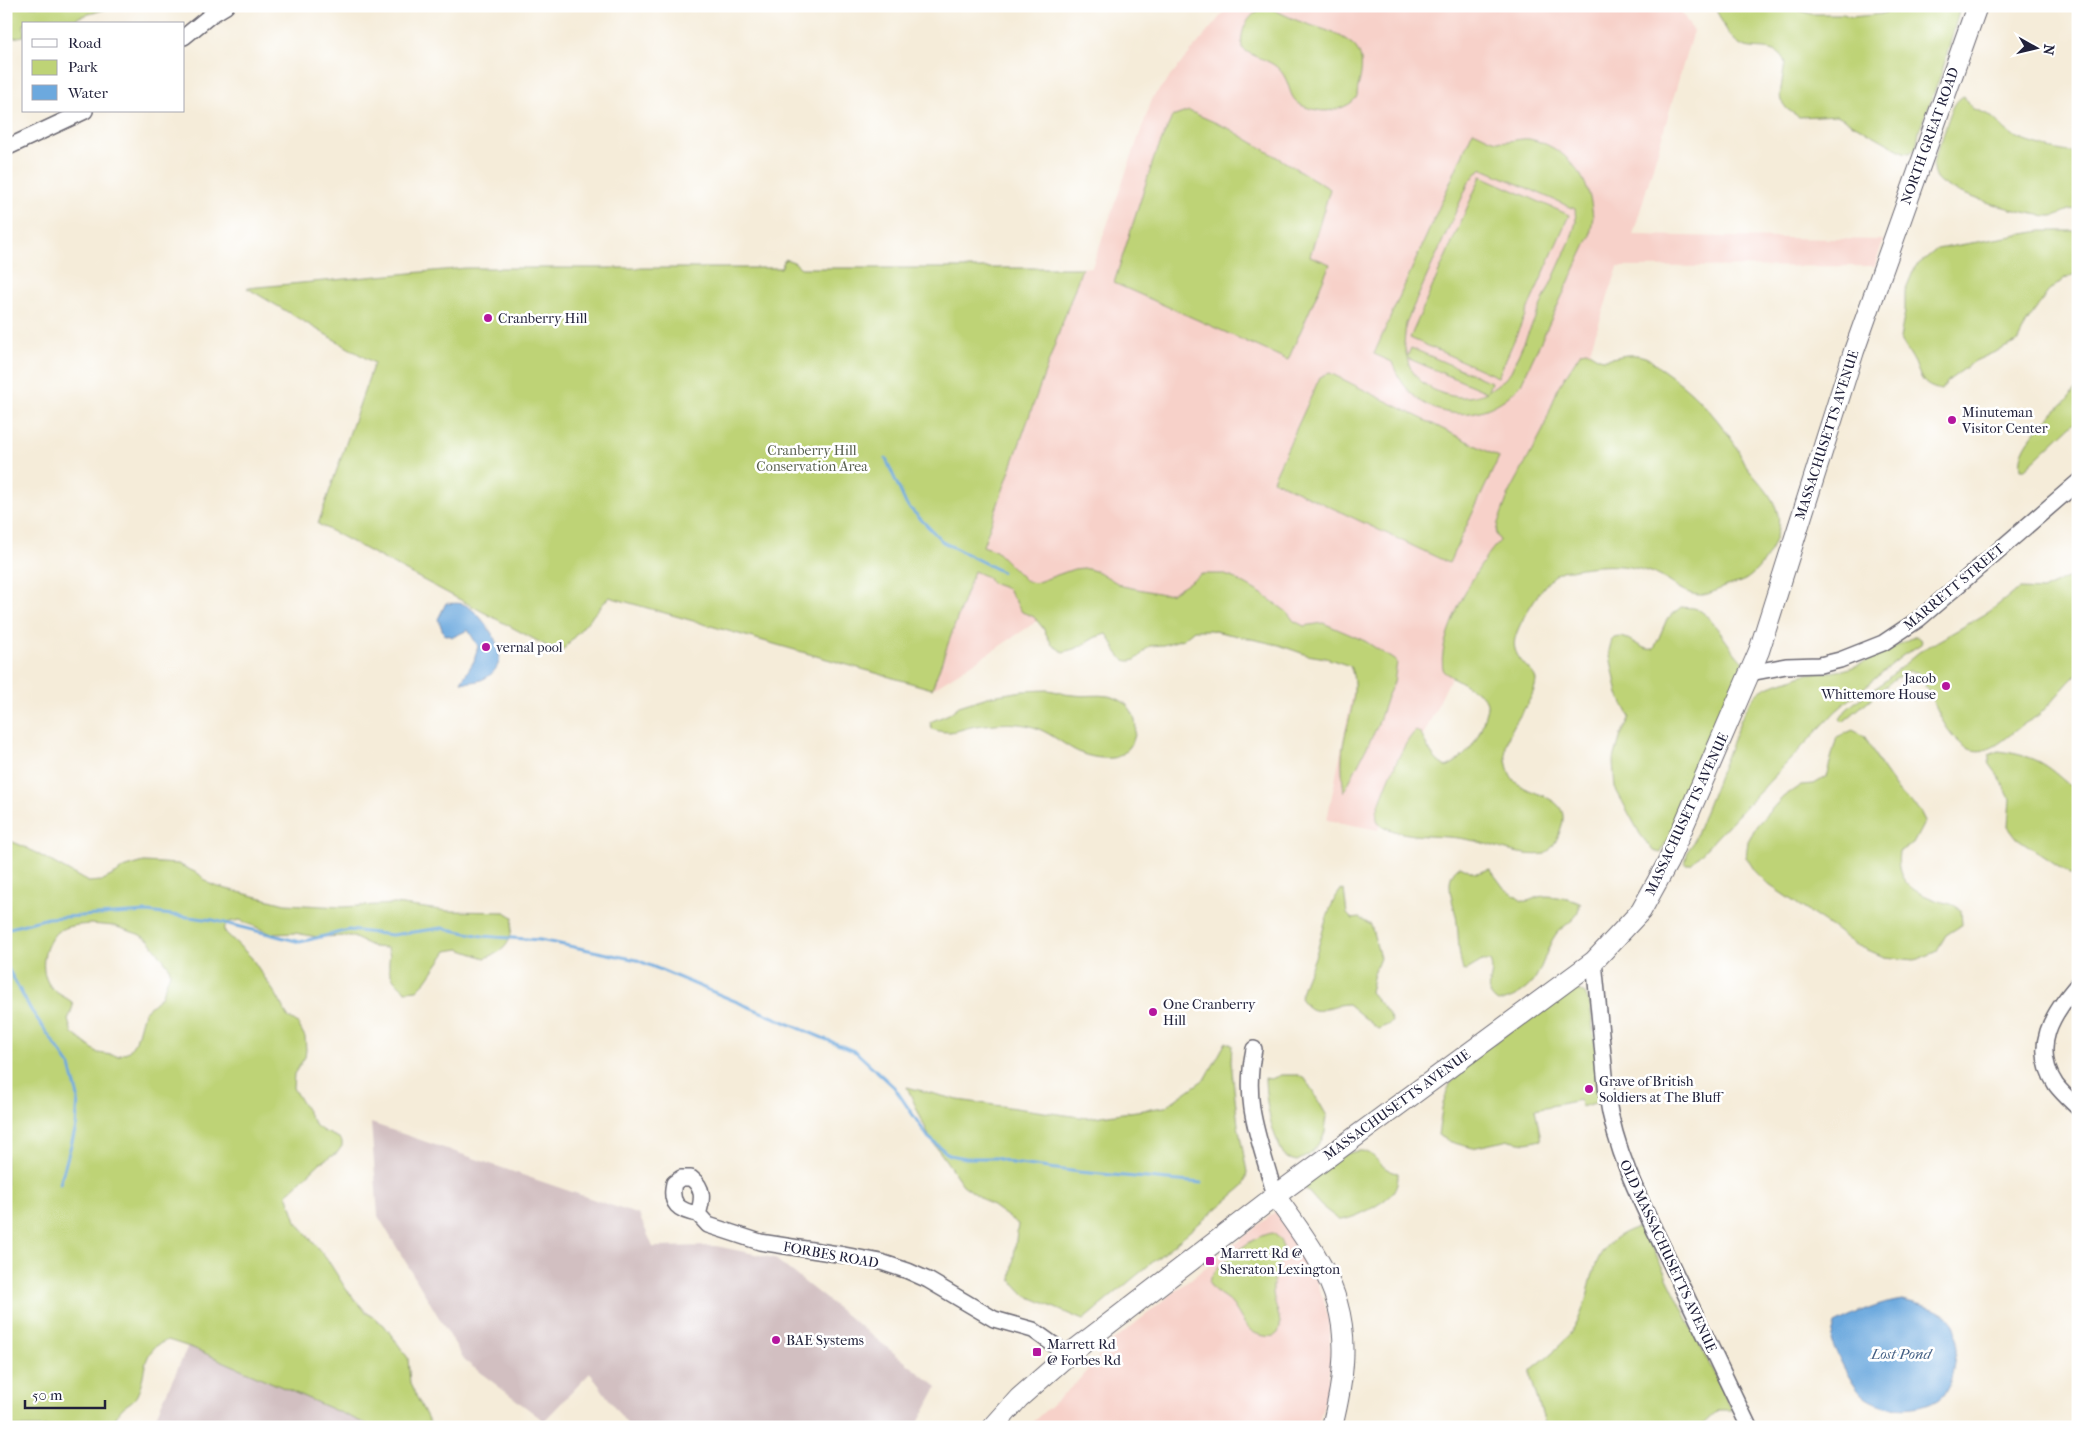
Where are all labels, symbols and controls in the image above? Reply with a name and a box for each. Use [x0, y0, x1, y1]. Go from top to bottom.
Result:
legend [22, 22, 185, 112]
north arrow [2012, 22, 2062, 72]
text: Road [68, 34, 102, 52]
text: N [2039, 43, 2058, 57]
text: Park [68, 58, 98, 76]
street label: NORTH GREAT ROAD [1897, 65, 1963, 207]
text: Water [67, 84, 108, 102]
place label: Cranberry Hill [498, 310, 588, 327]
marker: Cranberry Hill [482, 312, 494, 324]
street label: MASSACHUSETTS AVENUE [1791, 347, 1863, 522]
place label: Minuteman Visitor Center [1961, 404, 2048, 437]
marker: Minuteman Visitor Center [1946, 414, 1958, 426]
park label: Cranberry Hill Conservation Area [756, 442, 868, 475]
street label: MARRETT STREET [1900, 540, 2008, 634]
place label: vernal pool [496, 639, 563, 656]
marker: vernal pool [480, 641, 492, 653]
place label: Jacob Whittemore House [1820, 670, 1936, 703]
marker: Jacob Whittemore House [1940, 680, 1952, 692]
street label: MASSACHUSETTS AVENUE [1642, 729, 1732, 898]
place label: One Cranberry Hill [1163, 996, 1256, 1029]
marker: One Cranberry Hill [1147, 1006, 1159, 1018]
street label: MASSACHUSETTS AVENUE [1320, 1046, 1474, 1164]
place label: Grave of British Soldiers at The Bluff [1599, 1073, 1724, 1106]
marker: Grave of British Soldiers at The Bluff [1583, 1083, 1595, 1095]
street label: OLD MASSACHUSETTS AVENUE [1616, 1157, 1720, 1355]
street label: FORBES ROAD [782, 1238, 880, 1272]
place label: Marrett Rd @ Sheraton Lexington [1220, 1245, 1340, 1278]
marker: Marrett Rd @ Sheraton Lexington [1204, 1255, 1216, 1267]
place label: BAE Systems [786, 1332, 864, 1349]
marker: BAE Systems [770, 1334, 782, 1346]
place label: Marrett Rd @ Forbes Rd [1047, 1336, 1121, 1369]
water label: Lost Pond [1870, 1345, 1934, 1363]
marker: Marrett Rd @ Forbes Rd [1031, 1346, 1043, 1358]
scale bar [25, 1378, 105, 1410]
text: 50 m [32, 1386, 63, 1404]

